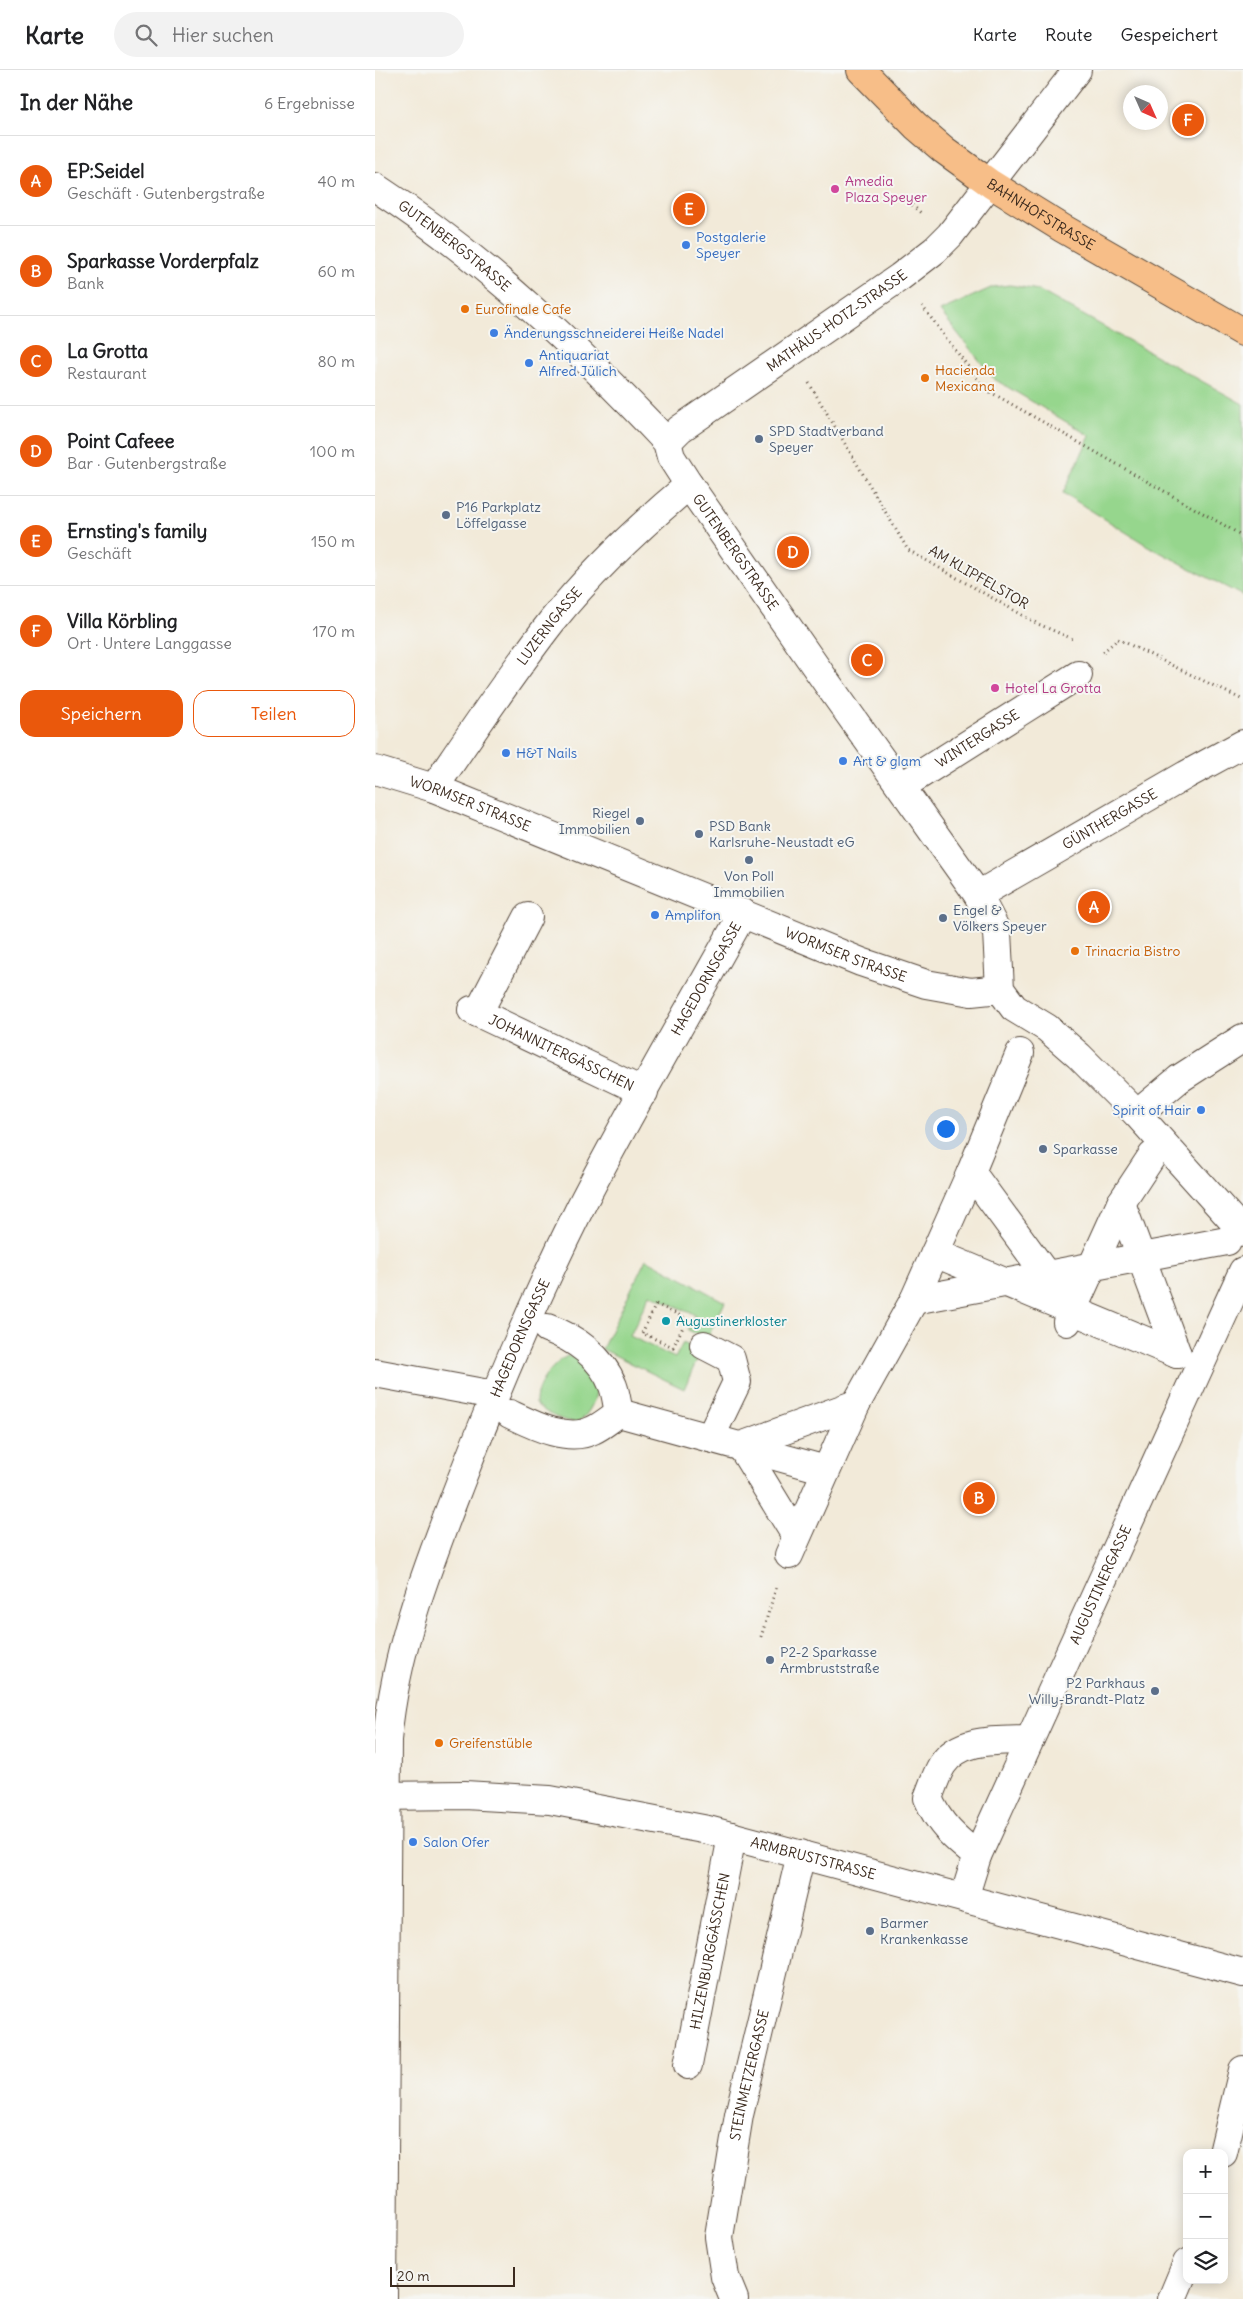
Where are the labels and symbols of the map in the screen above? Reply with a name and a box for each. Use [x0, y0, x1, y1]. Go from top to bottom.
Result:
north arrow [1123, 85, 1168, 130]
pin: F [1172, 101, 1204, 139]
place label: Amedia Plaza Speyer [845, 172, 927, 206]
street label: BAHNHOFSTRASSE [984, 175, 1098, 254]
marker: Amedia Plaza Speyer [829, 183, 841, 195]
pin: E [673, 190, 705, 228]
street label: GUTENBERGSTRASSE [395, 196, 515, 295]
place label: Postgalerie Speyer [696, 228, 766, 262]
marker: Postgalerie Speyer [680, 239, 692, 251]
street label: MATHÄUS-HOTZ-STRASSE [763, 266, 911, 376]
place label: Eurofinale Cafe [475, 300, 571, 318]
marker: Eurofinale Cafe [459, 303, 471, 315]
place label: Änderungsschneiderei Heiße Nadel [504, 324, 724, 342]
marker: Änderungsschneiderei Heiße Nadel [488, 327, 500, 339]
place label: Antiquariat Alfred Jülich [539, 346, 617, 380]
marker: Antiquariat Alfred Jülich [523, 357, 535, 369]
place label: Hacienda Mexicana [935, 361, 995, 395]
marker: Hacienda Mexicana [919, 372, 931, 384]
place label: SPD Stadtverband Speyer [769, 422, 884, 456]
marker: SPD Stadtverband Speyer [753, 433, 765, 445]
street label: GUTENBERGSTRASSE [689, 490, 783, 614]
place label: P16 Parkplatz Löffelgasse [456, 498, 541, 532]
marker: P16 Parkplatz Löffelgasse [440, 509, 452, 521]
pin: D [777, 533, 809, 571]
street label: AM KLIPFELSTOR [926, 541, 1032, 613]
street label: LUZERNGASSE [513, 583, 586, 669]
pin: C [851, 641, 883, 679]
place label: Hotel La Grotta [1005, 679, 1101, 697]
marker: Hotel La Grotta [989, 682, 1001, 694]
street label: WINTERGASSE [932, 705, 1023, 772]
place label: H&T Nails [516, 744, 577, 762]
marker: H&T Nails [500, 747, 512, 759]
place label: Art & glam [853, 752, 921, 770]
marker: Art & glam [837, 755, 849, 767]
street label: WORMSER STRASSE [407, 772, 534, 836]
street label: GÜNTHERGASSE [1059, 785, 1160, 854]
place label: Riegel Immobilien [559, 804, 630, 838]
marker: Riegel Immobilien [634, 815, 646, 827]
place label: PSD Bank Karlsruhe-Neustadt eG [709, 817, 855, 851]
marker: PSD Bank Karlsruhe-Neustadt eG [693, 828, 705, 840]
marker: Von Poll Immobilien [743, 854, 755, 866]
place label: Von Poll Immobilien [713, 867, 785, 901]
pin: A [1078, 888, 1110, 926]
place label: Engel & Völkers Speyer [953, 901, 1047, 935]
place label: Amplifon [665, 906, 721, 924]
marker: Amplifon [649, 909, 661, 921]
marker: Engel & Völkers Speyer [937, 912, 949, 924]
street label: HAGEDORNSGASSE [667, 919, 745, 1039]
street label: WORMSER STRASSE [782, 923, 909, 986]
place label: Trinacria Bistro [1085, 942, 1181, 960]
marker: Trinacria Bistro [1069, 945, 1081, 957]
street label: JOHANNITERGÄSSCHEN [486, 1010, 637, 1095]
place label: Spirit of Hair [1113, 1101, 1191, 1119]
marker: Spirit of Hair [1195, 1104, 1207, 1116]
your location [933, 1116, 959, 1142]
place label: Sparkasse [1053, 1140, 1118, 1158]
marker: Sparkasse [1037, 1143, 1049, 1155]
street label: HAGEDORNSGASSE [486, 1276, 554, 1400]
place label: Augustinerkloster [676, 1312, 787, 1330]
marker: Augustinerkloster [660, 1315, 672, 1327]
pin: B [963, 1479, 995, 1517]
street label: AUGUSTINERGASSE [1065, 1522, 1135, 1647]
place label: P2-2 Sparkasse Armbruststraße [780, 1643, 879, 1677]
marker: P2-2 Sparkasse Armbruststraße [764, 1654, 776, 1666]
place label: P2 Parkhaus Willy-Brandt-Platz [1029, 1674, 1145, 1708]
marker: P2 Parkhaus Willy-Brandt-Platz [1149, 1685, 1161, 1697]
place label: Greifenstüble [449, 1734, 533, 1752]
marker: Greifenstüble [433, 1737, 445, 1749]
place label: Salon Ofer [423, 1833, 490, 1851]
street label: ARMBRUSTSTRASSE [749, 1833, 878, 1883]
marker: Salon Ofer [407, 1836, 419, 1848]
street label: HILZENBURGGÄSSCHEN [686, 1871, 734, 2031]
place label: Barmer Krankenkasse [880, 1914, 968, 1948]
marker: Barmer Krankenkasse [864, 1925, 876, 1937]
street label: STEINMETZERGASSE [726, 2008, 773, 2142]
scale bar [390, 2264, 515, 2287]

